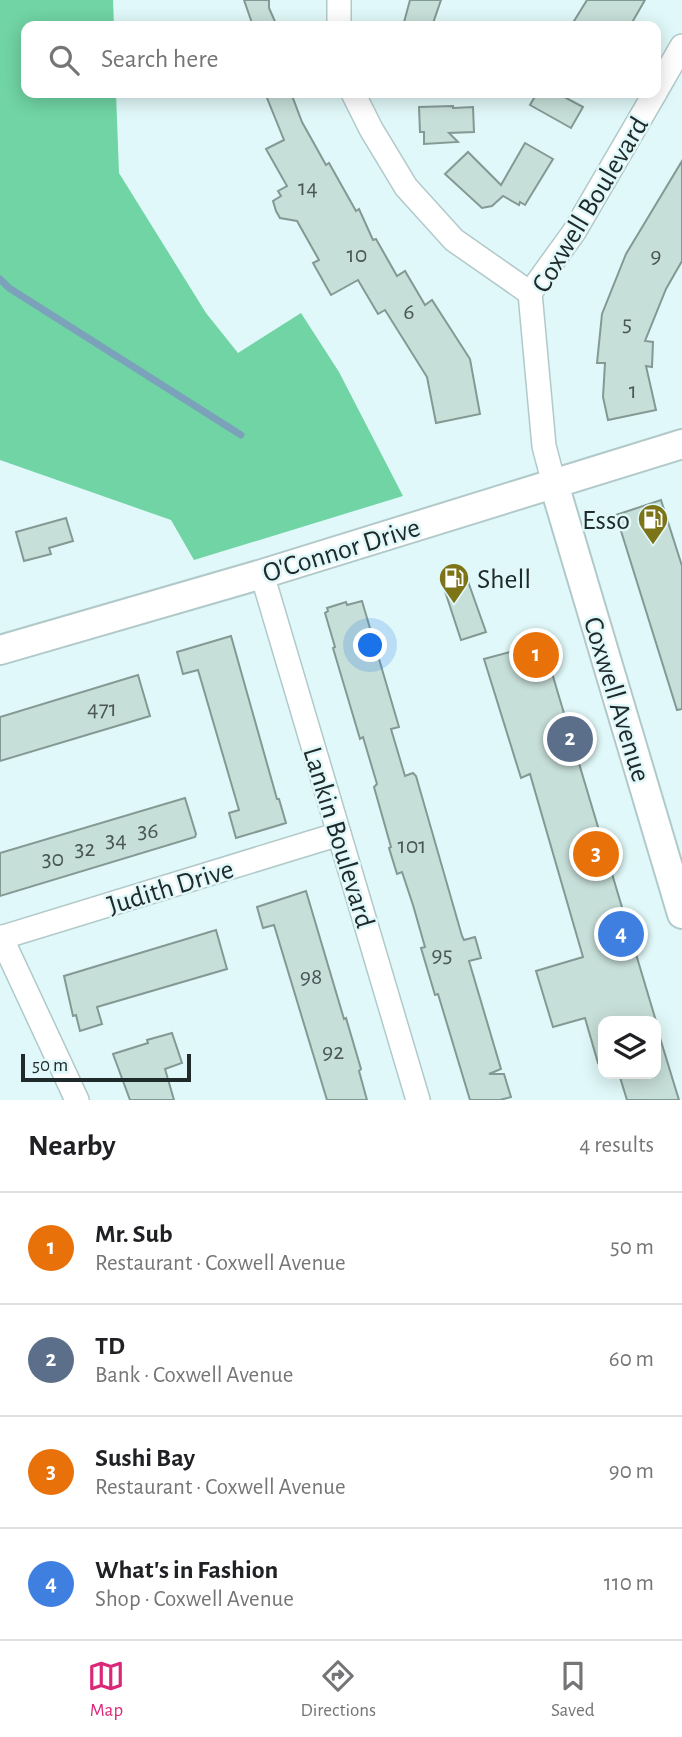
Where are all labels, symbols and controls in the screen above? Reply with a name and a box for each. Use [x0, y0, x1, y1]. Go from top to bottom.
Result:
search box [21, 21, 661, 98]
icon: search [45, 41, 83, 79]
text: Search here [101, 46, 219, 72]
street label: Coxwell Boulevard [527, 112, 654, 298]
house number: 14 [298, 176, 318, 200]
house number: 10 [347, 243, 367, 267]
house number: 9 [650, 244, 662, 268]
house number: 6 [403, 300, 415, 324]
house number: 5 [622, 312, 632, 336]
house number: 1 [629, 379, 637, 403]
fuel station icon: Esso [636, 502, 670, 546]
place label: Esso [582, 507, 630, 535]
street label: O'Connor Drive [260, 514, 424, 588]
fuel station icon: Shell [437, 561, 471, 605]
place label: Shell [477, 566, 531, 594]
street label: Coxwell Avenue [578, 614, 654, 785]
your location [353, 628, 387, 662]
pin: 1 [513, 629, 559, 681]
house number: 471 [87, 697, 117, 721]
pin: 2 [547, 713, 593, 765]
street label: Lankin Boulevard [297, 744, 379, 931]
house number: 36 [137, 819, 159, 843]
house number: 34 [105, 828, 127, 852]
pin: 3 [573, 828, 619, 880]
house number: 101 [397, 834, 427, 858]
house number: 32 [75, 837, 95, 861]
house number: 30 [42, 847, 64, 871]
street label: Judith Drive [104, 855, 237, 920]
pin: 4 [598, 908, 644, 960]
house number: 95 [431, 943, 453, 967]
house number: 98 [300, 965, 322, 989]
map controls [598, 1016, 661, 1079]
button: layers [598, 1016, 661, 1079]
house number: 92 [322, 1040, 344, 1064]
scale bar [21, 1051, 191, 1083]
text: 50 m [32, 1056, 68, 1075]
text: Nearby [28, 1131, 116, 1161]
text: 4 results [579, 1134, 654, 1157]
text: Mr. Sub [95, 1221, 173, 1247]
text: 1 [47, 1236, 55, 1259]
text: 50 m [610, 1236, 654, 1259]
text: Restaurant · Coxwell Avenue [95, 1252, 346, 1275]
text: TD [95, 1333, 125, 1359]
text: 2 [46, 1348, 56, 1371]
text: 60 m [609, 1348, 654, 1371]
text: Bank · Coxwell Avenue [95, 1364, 293, 1387]
text: Sushi Bay [95, 1445, 195, 1471]
text: 3 [46, 1460, 56, 1483]
text: 90 m [609, 1460, 654, 1483]
text: Restaurant · Coxwell Avenue [95, 1476, 346, 1499]
text: What's in Fashion [95, 1557, 278, 1583]
text: 4 [45, 1572, 57, 1595]
text: 110 m [604, 1572, 654, 1595]
text: Shop · Coxwell Avenue [95, 1588, 294, 1611]
tab: Map [87, 1657, 125, 1722]
tab: Directions [300, 1657, 376, 1722]
tab: Saved [551, 1657, 595, 1722]

